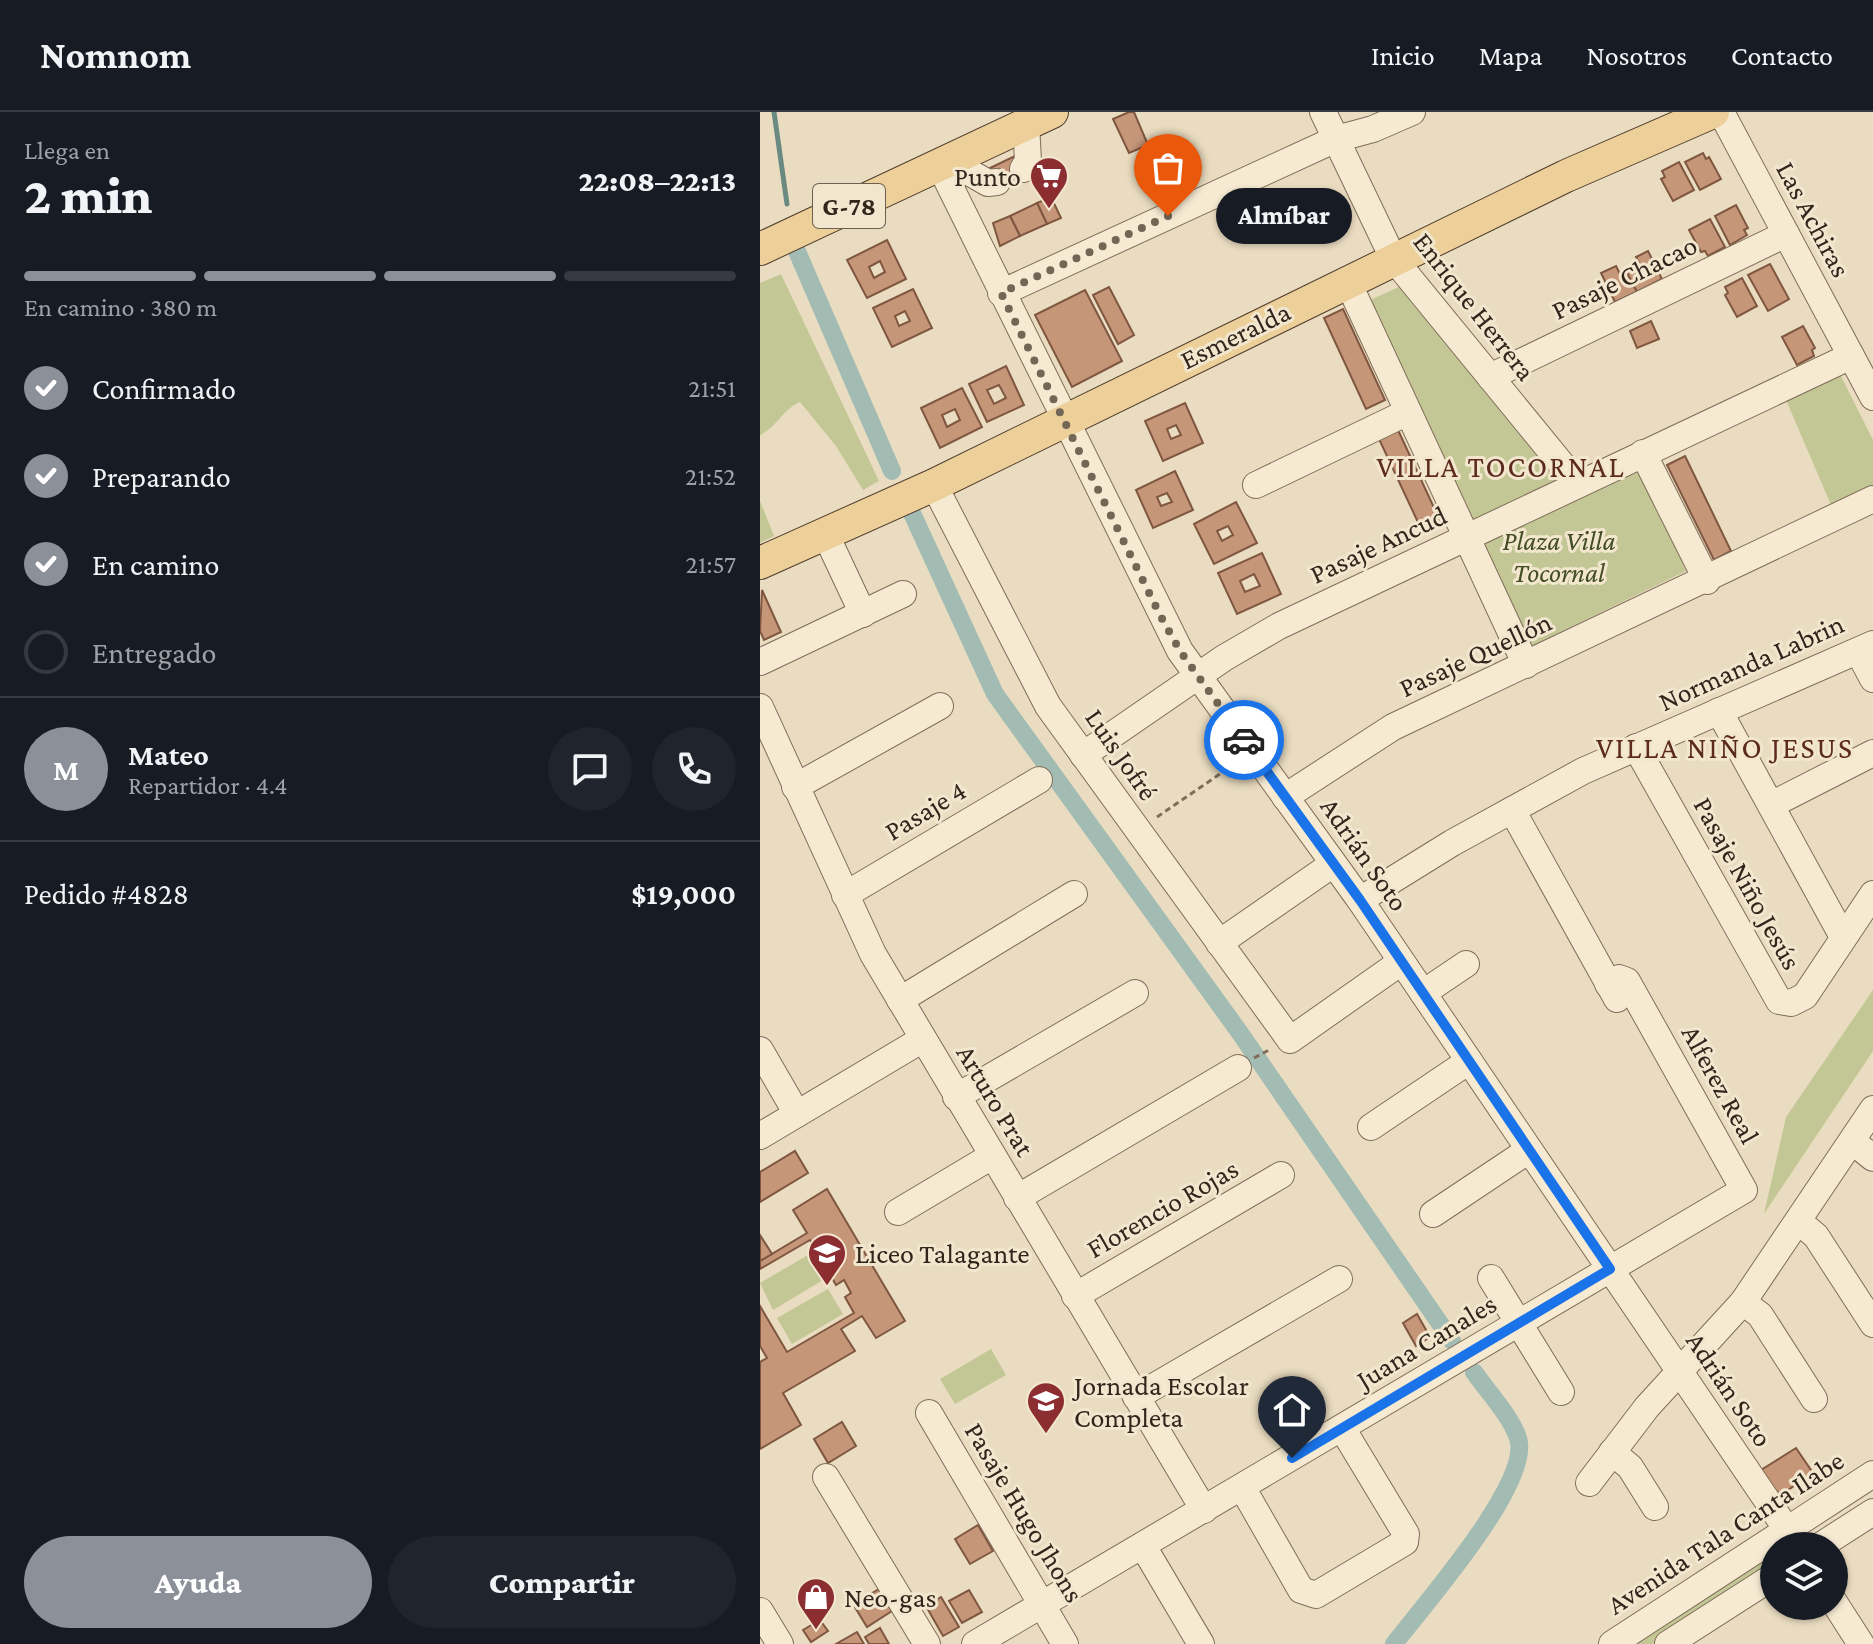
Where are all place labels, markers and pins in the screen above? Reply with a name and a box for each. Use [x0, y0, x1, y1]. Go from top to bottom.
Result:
pin [1134, 134, 1202, 216]
supermarket icon: Punto [1028, 155, 1070, 210]
place label: Punto [954, 161, 1021, 192]
callout: Almíbar [1216, 188, 1352, 244]
school or university icon: Liceo Talagante [806, 1232, 848, 1287]
place label: Liceo Talagante [855, 1238, 1030, 1269]
place label: Jornada Escolar Completa [1071, 1370, 1249, 1433]
pin [1258, 1376, 1326, 1458]
school or university icon: Jornada Escolar Completa [1025, 1380, 1067, 1435]
shop icon: Neo-gas [795, 1576, 837, 1631]
place label: Neo-gas [844, 1582, 936, 1613]

